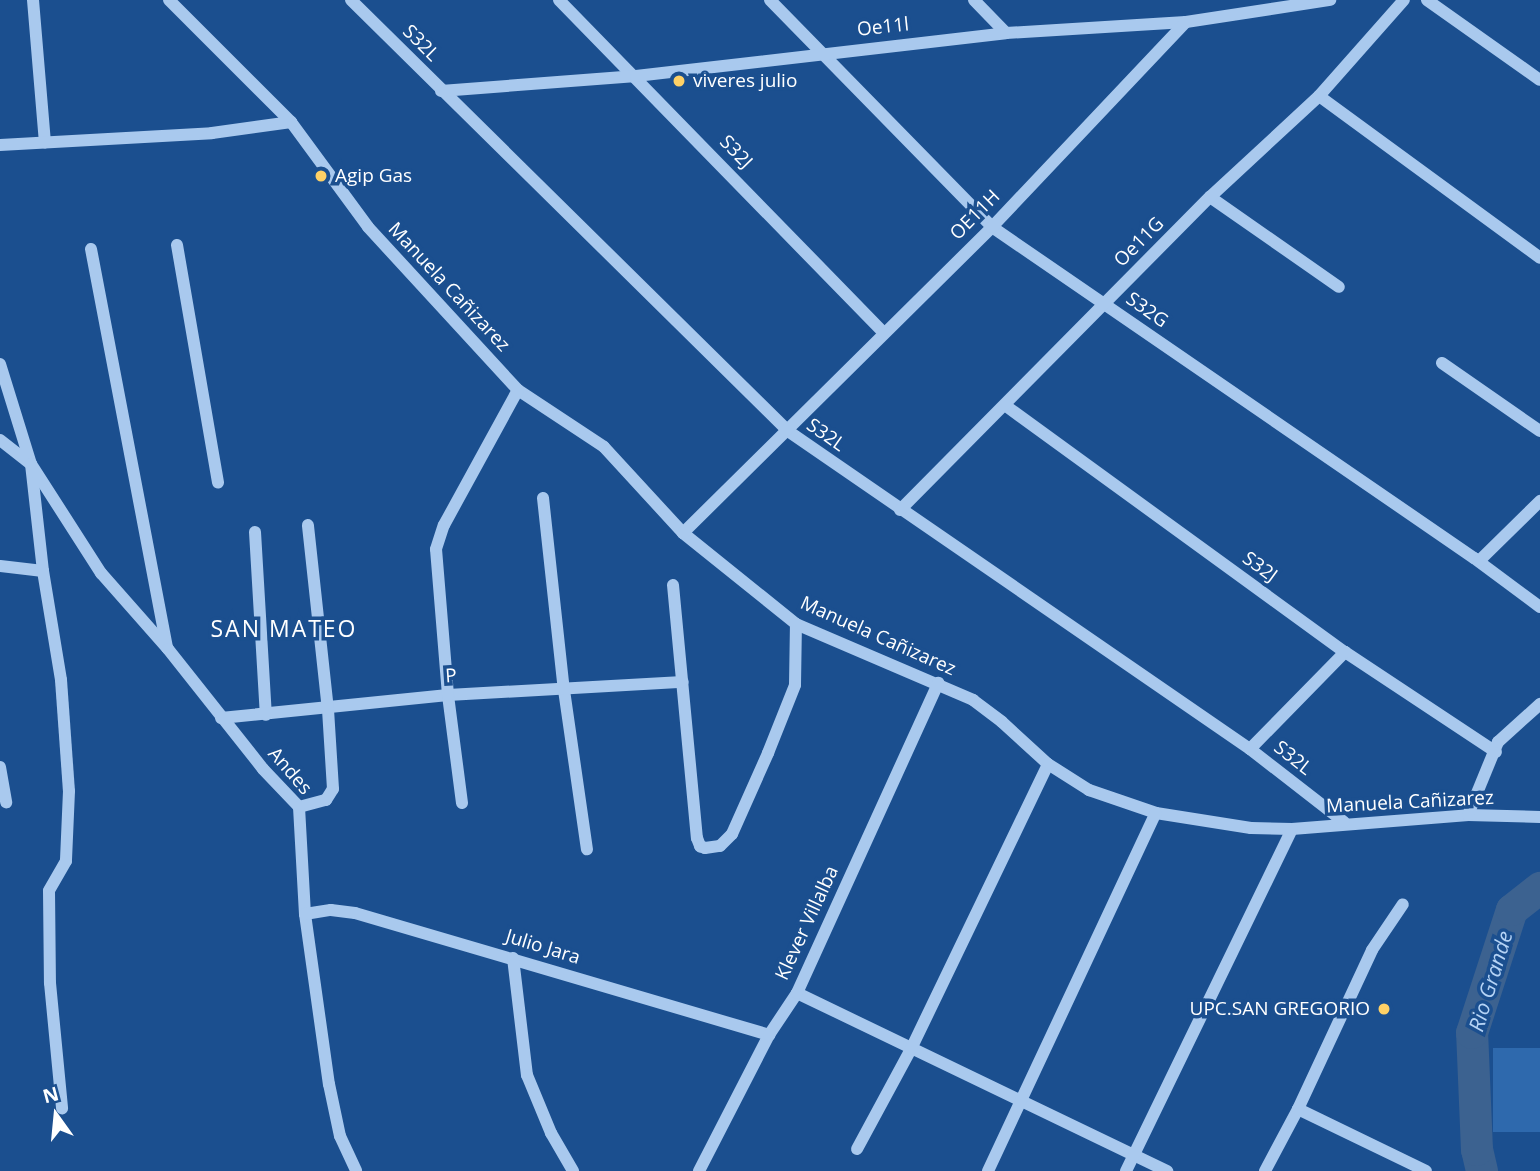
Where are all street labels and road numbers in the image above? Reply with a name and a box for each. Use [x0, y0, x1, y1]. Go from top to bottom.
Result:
street label: Oe11l [856, 13, 910, 41]
street label: S32L [398, 20, 444, 66]
street label: S32J [715, 131, 757, 173]
street label: OE11H [945, 185, 1005, 245]
street label: Oe11G [1109, 212, 1169, 272]
street label: Manuela Cañizarez [383, 218, 515, 356]
street label: S32G [1122, 287, 1172, 333]
street label: S32L [802, 414, 850, 456]
street label: S32J [1238, 547, 1282, 587]
street label: Manuela Cañizarez [797, 591, 959, 681]
street label: P [445, 664, 457, 688]
street label: S32L [1269, 736, 1317, 780]
street label: Andes [263, 743, 317, 799]
street label: Manuela Cañizarez [1326, 786, 1494, 818]
street label: Klever Villalba [771, 862, 843, 984]
street label: Julio Jara [503, 925, 583, 969]

